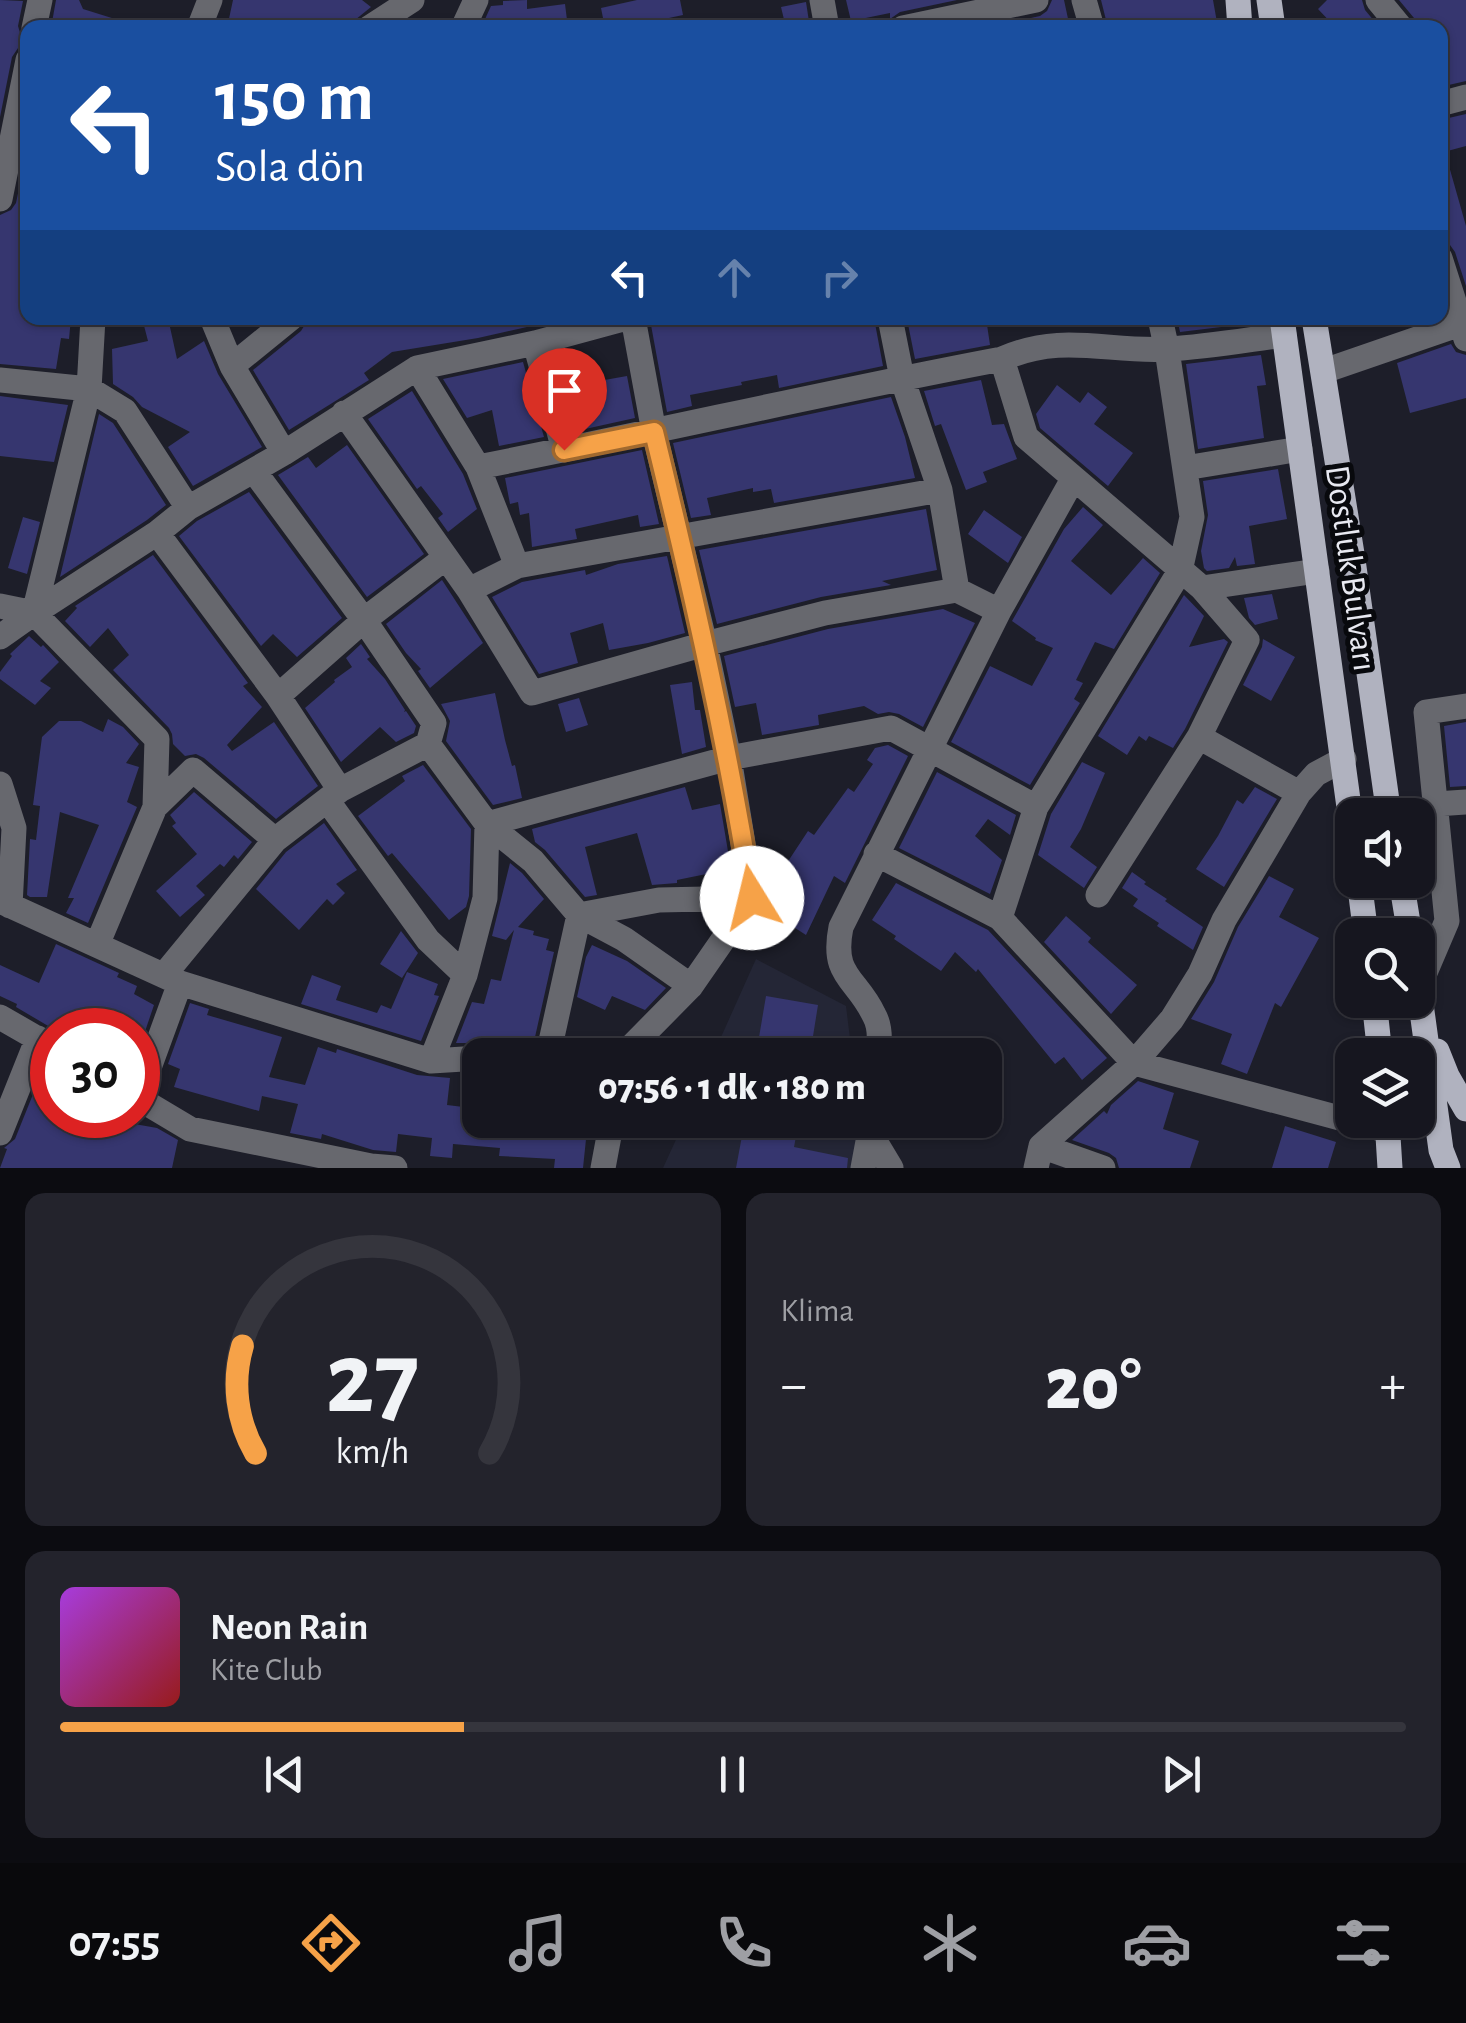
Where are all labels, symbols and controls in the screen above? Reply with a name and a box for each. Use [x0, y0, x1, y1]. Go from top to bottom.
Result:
icon: left [50, 60, 180, 190]
text: 150 m [215, 63, 374, 133]
text: Sola dön [215, 145, 365, 190]
icon: left [602, 250, 657, 305]
icon: ahead [707, 250, 762, 305]
icon: right [812, 250, 867, 305]
pin [522, 348, 607, 451]
icon: arrive [537, 363, 592, 418]
street label: Dostluk Bulvarı [1319, 463, 1382, 673]
map controls [1335, 798, 1435, 1138]
button: sound [1335, 798, 1435, 898]
position arrow [700, 846, 804, 950]
button: search [1335, 918, 1435, 1018]
speed limit sign: 30 [30, 1008, 160, 1138]
button: layers [1335, 1038, 1435, 1138]
text: 07:56 · 1 dk · 180 m [598, 1069, 866, 1107]
text: Klima [781, 1295, 854, 1327]
text: 27 [326, 1328, 420, 1432]
text: 20° [1045, 1348, 1142, 1423]
text: − [781, 1358, 807, 1413]
text: + [1380, 1358, 1406, 1413]
text: km/h [336, 1434, 410, 1470]
text: Neon Rain [210, 1609, 368, 1647]
text: Kite Club [210, 1654, 322, 1686]
icon: previous [257, 1747, 312, 1802]
icon: pause [705, 1747, 760, 1802]
icon: next [1154, 1747, 1209, 1802]
icon: directions [296, 1908, 366, 1978]
icon: music [503, 1908, 573, 1978]
icon: phone [709, 1908, 779, 1978]
icon: climate [915, 1908, 985, 1978]
icon: car [1122, 1908, 1192, 1978]
icon: filters [1328, 1908, 1398, 1978]
text: 07:55 [68, 1920, 160, 1965]

